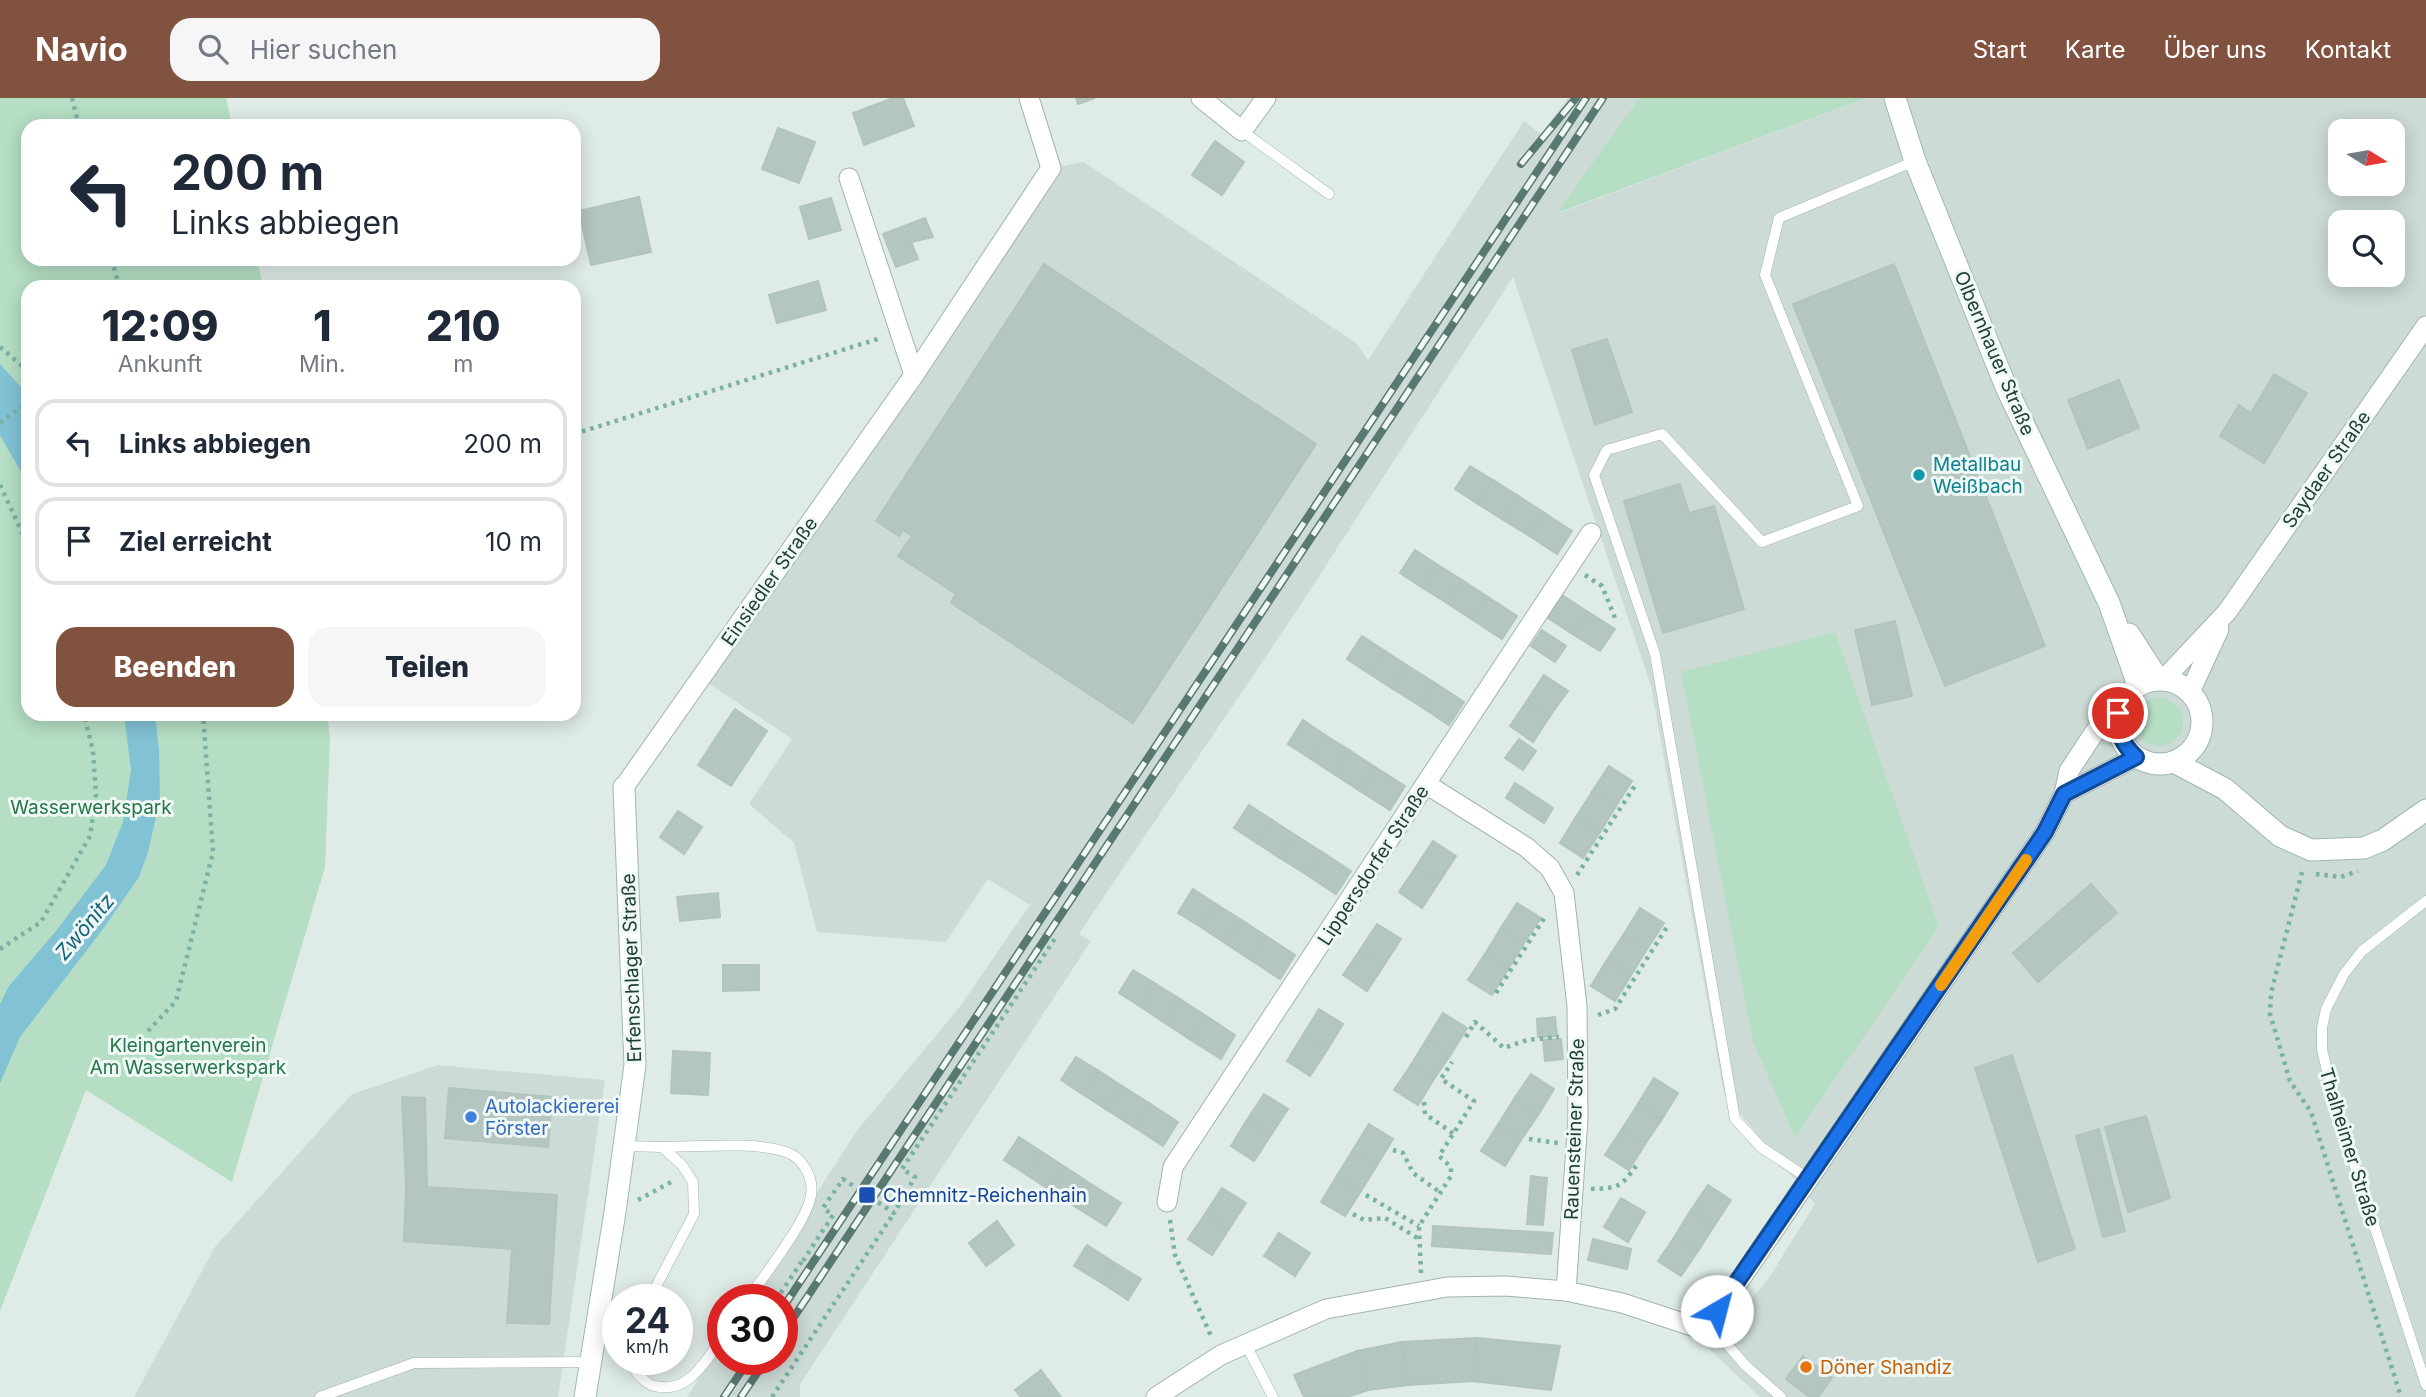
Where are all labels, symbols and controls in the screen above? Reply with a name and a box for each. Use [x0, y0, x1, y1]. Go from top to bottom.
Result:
search box [170, 18, 660, 81]
text: Navio [35, 29, 128, 69]
icon: search [194, 30, 232, 68]
text: Hier suchen [250, 34, 397, 65]
text: Start [1973, 35, 2027, 64]
text: Karte [2065, 35, 2125, 64]
text: Über uns [2163, 35, 2267, 64]
text: Kontakt [2305, 35, 2391, 64]
north arrow [2328, 119, 2404, 196]
map controls [2328, 119, 2405, 287]
text: 200 m [171, 143, 324, 202]
icon: left [56, 147, 147, 238]
text: Links abbiegen [171, 203, 400, 242]
button: search [2328, 210, 2405, 287]
street label: Olbernhauer Straße [1950, 268, 2040, 439]
text: 12:09 [102, 300, 219, 351]
text: 1 [313, 300, 332, 351]
text: 210 [426, 300, 500, 351]
text: Ankunft [118, 350, 202, 378]
text: Min. [299, 350, 346, 378]
text: m [453, 350, 473, 378]
street label: Saydaer Straße [2277, 406, 2375, 532]
icon: left [60, 424, 98, 462]
text: Links abbiegen [119, 428, 311, 459]
text: 200 m [463, 428, 542, 459]
place label: Metallbau Weißbach [1933, 453, 2023, 498]
marker: Metallbau Weißbach [1911, 467, 1927, 483]
street label: Einsiedler Straße [716, 513, 822, 650]
icon: arrive [60, 522, 98, 560]
text: Ziel erreicht [119, 526, 272, 557]
text: 10 m [485, 526, 542, 557]
button: Beenden [56, 627, 294, 707]
button: Teilen [308, 627, 546, 707]
pin [2088, 683, 2148, 743]
icon: arrive [2099, 694, 2137, 732]
street label: Lippersdorfer Straße [1313, 781, 1434, 950]
park label: Wasserwerkspark [10, 796, 172, 819]
street label: Erfenschlager Straße [617, 873, 646, 1063]
water label: Zwönitz [50, 888, 120, 965]
park label: Kleingartenverein Am Wasserwerkspark [90, 1034, 287, 1079]
street label: Rauensteiner Straße [1560, 1038, 1589, 1220]
street label: Thalheimer Straße [2314, 1065, 2385, 1229]
place label: Autolackiererei Förster [485, 1095, 619, 1140]
marker: Autolackiererei Förster [463, 1109, 479, 1125]
place label: Chemnitz-Reichenhain [883, 1184, 1087, 1207]
marker: Chemnitz-Reichenhain [857, 1185, 877, 1205]
position arrow [1680, 1274, 1754, 1348]
speed limit sign: 30 [707, 1284, 798, 1375]
text: 24 [625, 1299, 670, 1341]
text: km/h [626, 1336, 669, 1357]
place label: Döner Shandiz [1820, 1356, 1952, 1379]
marker: Döner Shandiz [1798, 1359, 1814, 1375]

